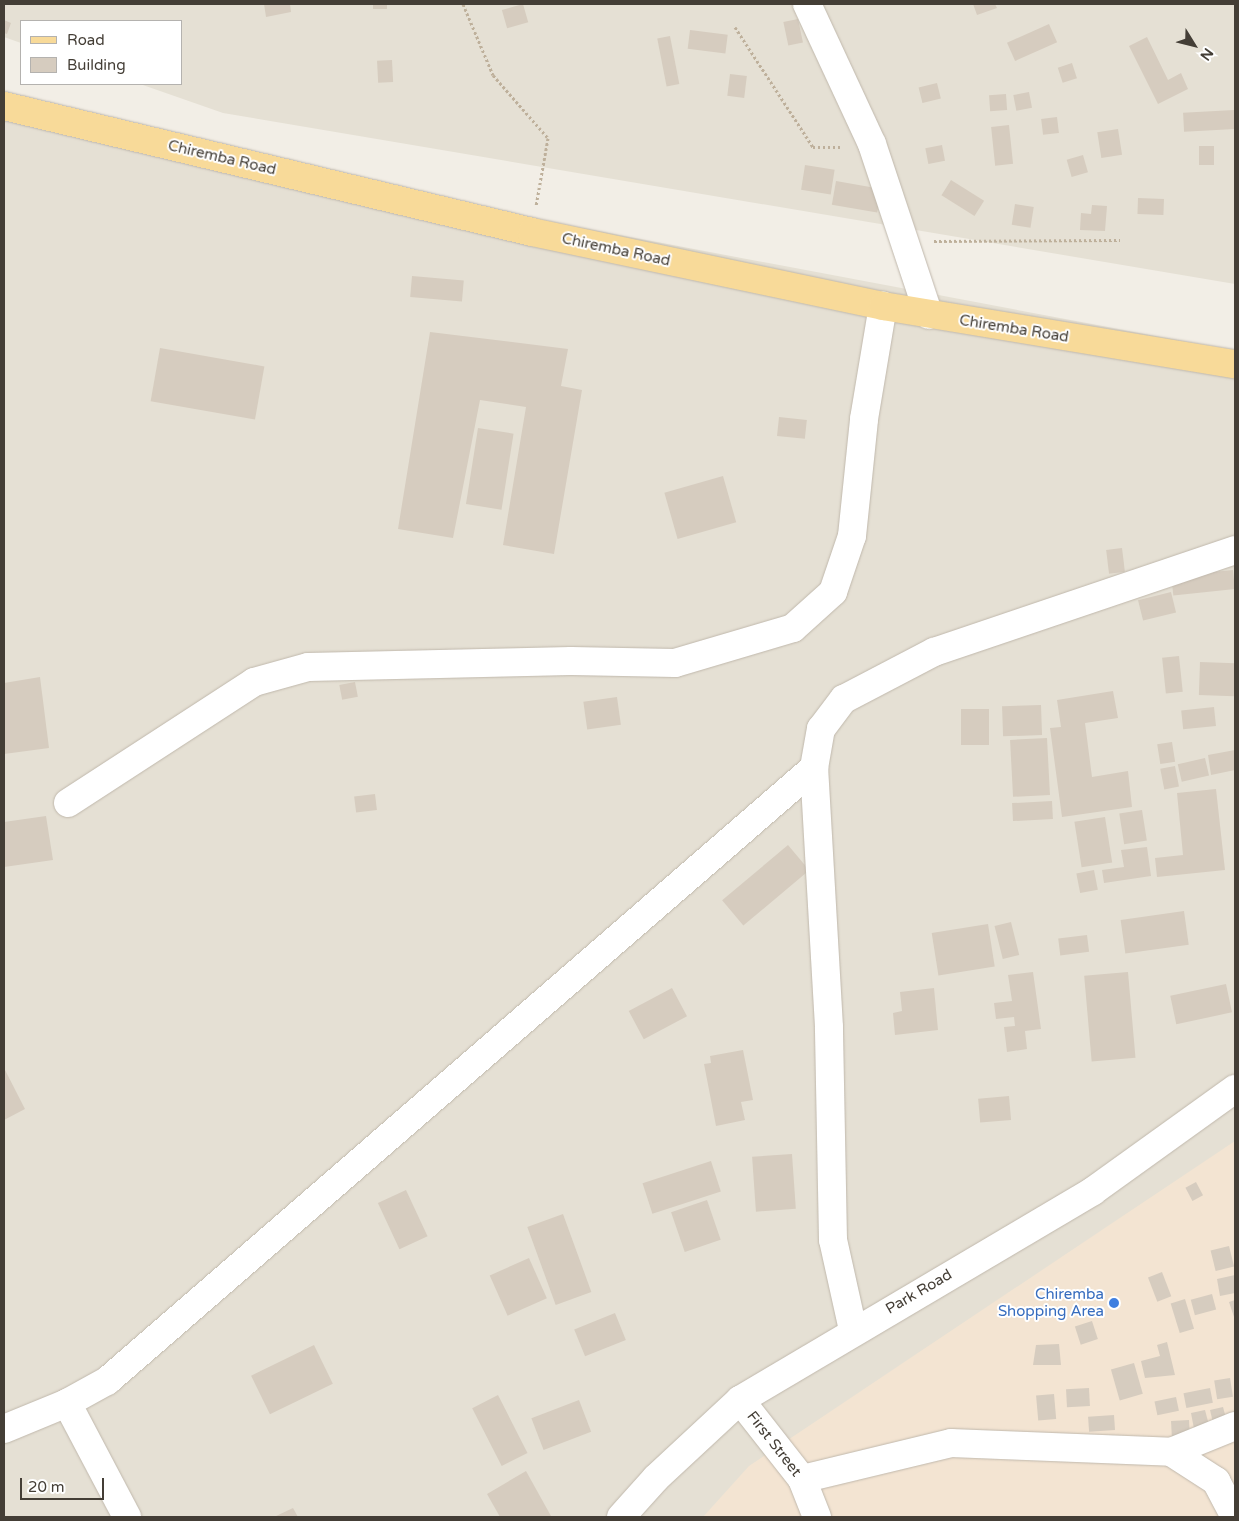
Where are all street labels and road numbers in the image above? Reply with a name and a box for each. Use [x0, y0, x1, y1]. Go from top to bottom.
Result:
street label: Chiremba Road [166, 137, 278, 179]
street label: Chiremba Road [560, 230, 672, 270]
street label: Chiremba Road [958, 311, 1070, 347]
street label: Park Road [883, 1266, 955, 1318]
street label: First Street [743, 1408, 805, 1480]

